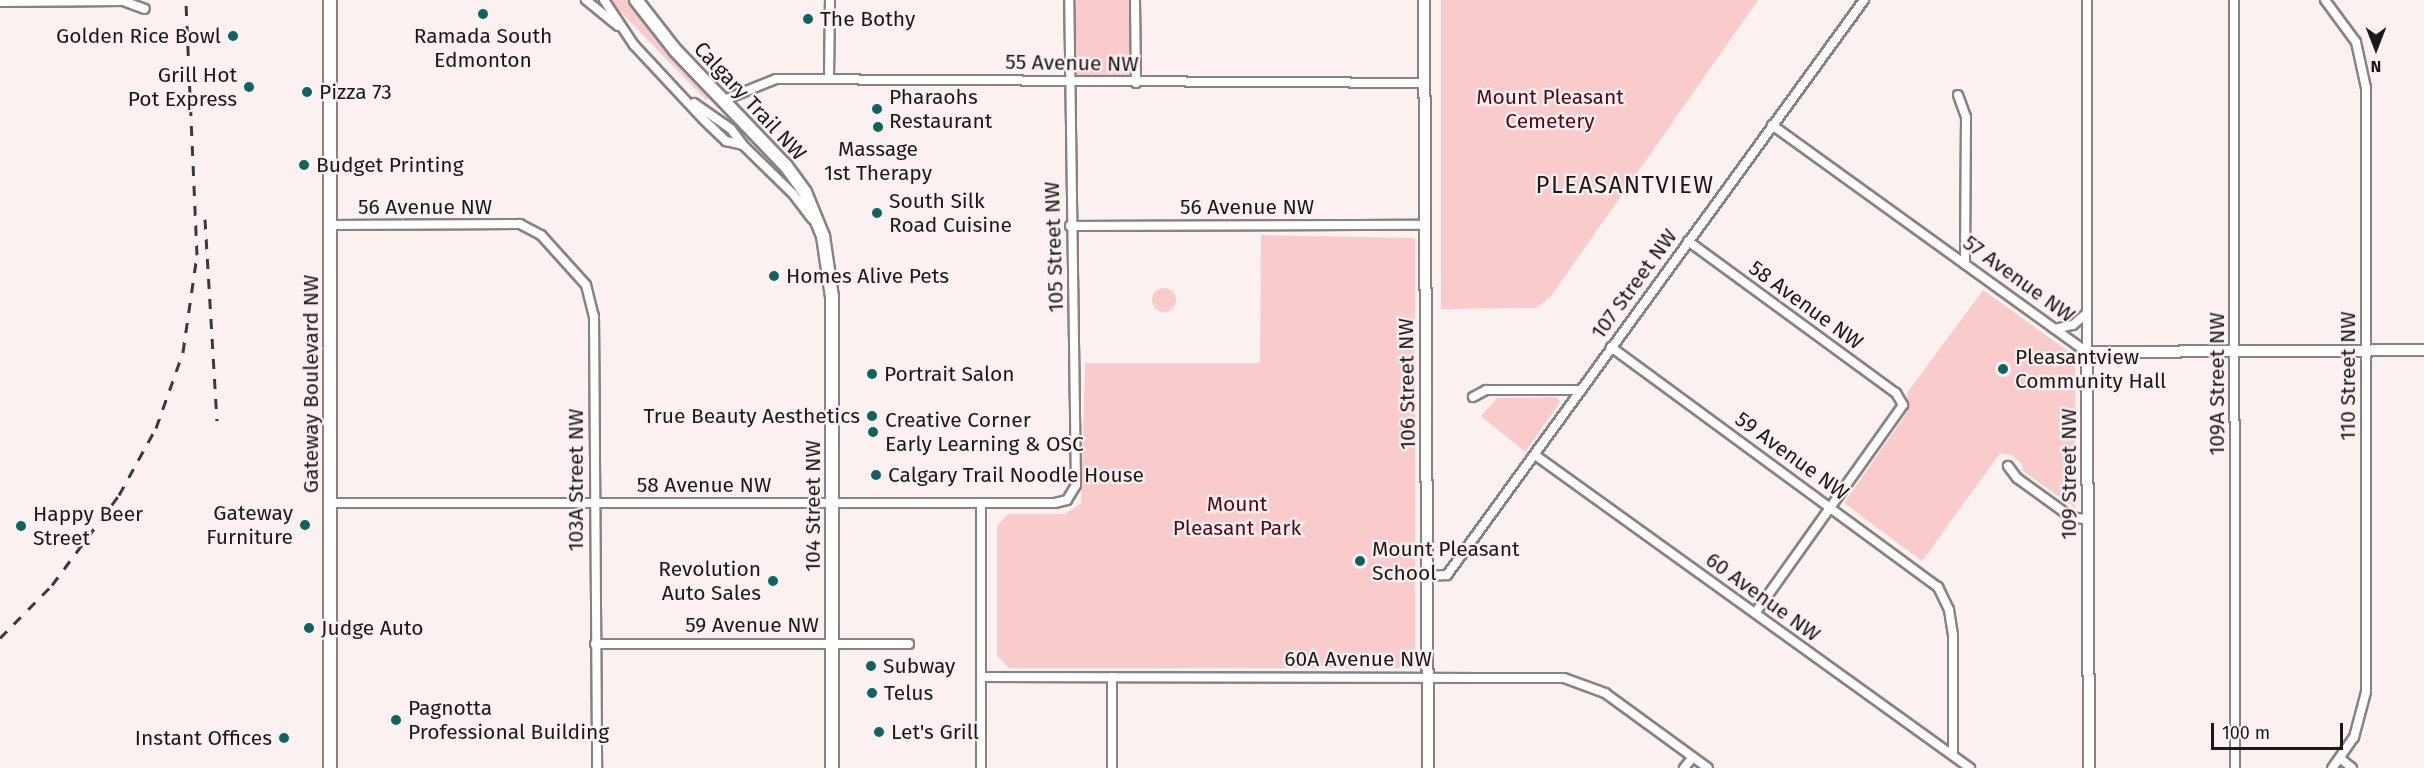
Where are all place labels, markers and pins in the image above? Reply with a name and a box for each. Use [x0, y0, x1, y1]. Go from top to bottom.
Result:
place label: The Bothy [820, 6, 915, 32]
marker: Ramada South Edmonton [476, 7, 490, 21]
marker: The Bothy [801, 12, 815, 26]
place label: Golden Rice Bowl [56, 23, 221, 49]
place label: Ramada South Edmonton [414, 23, 552, 73]
marker: Golden Rice Bowl [226, 29, 240, 43]
place label: Grill Hot Pot Express [128, 62, 237, 112]
place label: Pizza 73 [319, 79, 392, 105]
marker: Grill Hot Pot Express [242, 80, 256, 94]
place label: Pharaohs Restaurant [889, 84, 992, 134]
marker: Pizza 73 [300, 85, 314, 99]
marker: Pharaohs Restaurant [870, 102, 884, 116]
marker: Massage 1st Therapy [871, 120, 885, 134]
place label: Massage 1st Therapy [824, 136, 932, 186]
place label: Budget Printing [316, 152, 464, 178]
marker: Budget Printing [297, 158, 311, 172]
place label: South Silk Road Cuisine [889, 188, 1012, 238]
marker: South Silk Road Cuisine [870, 206, 884, 220]
place label: Homes Alive Pets [786, 263, 949, 289]
marker: Homes Alive Pets [767, 269, 781, 283]
place label: Pleasantview Community Hall [2015, 344, 2166, 394]
place label: Portrait Salon [884, 361, 1015, 387]
marker: Pleasantview Community Hall [1996, 362, 2010, 376]
marker: Portrait Salon [865, 367, 879, 381]
place label: True Beauty Aesthetics [643, 403, 860, 429]
place label: Creative Corner Early Learning & OSC [885, 407, 1084, 457]
marker: True Beauty Aesthetics [865, 409, 879, 423]
marker: Creative Corner Early Learning & OSC [866, 425, 880, 439]
place label: Calgary Trail Noodle House [888, 462, 1144, 488]
marker: Calgary Trail Noodle House [869, 468, 883, 482]
place label: Gateway Furniture [206, 500, 293, 550]
place label: Happy Beer Street [33, 501, 143, 551]
marker: Gateway Furniture [298, 518, 312, 532]
marker: Happy Beer Street [14, 519, 28, 533]
place label: Mount Pleasant School [1372, 536, 1520, 586]
marker: Mount Pleasant School [1353, 554, 1367, 568]
place label: Revolution Auto Sales [658, 556, 761, 606]
marker: Revolution Auto Sales [766, 574, 780, 588]
place label: Judge Auto [321, 615, 424, 641]
marker: Judge Auto [302, 621, 316, 635]
place label: Subway [883, 653, 955, 679]
marker: Subway [864, 659, 878, 673]
place label: Telus [884, 680, 933, 706]
marker: Telus [865, 686, 879, 700]
place label: Pagnotta Professional Building [408, 695, 609, 745]
marker: Pagnotta Professional Building [389, 713, 403, 727]
place label: Let's Grill [891, 719, 979, 745]
place label: Instant Offices [135, 725, 272, 751]
marker: Let's Grill [872, 725, 886, 739]
marker: Instant Offices [277, 731, 291, 745]

